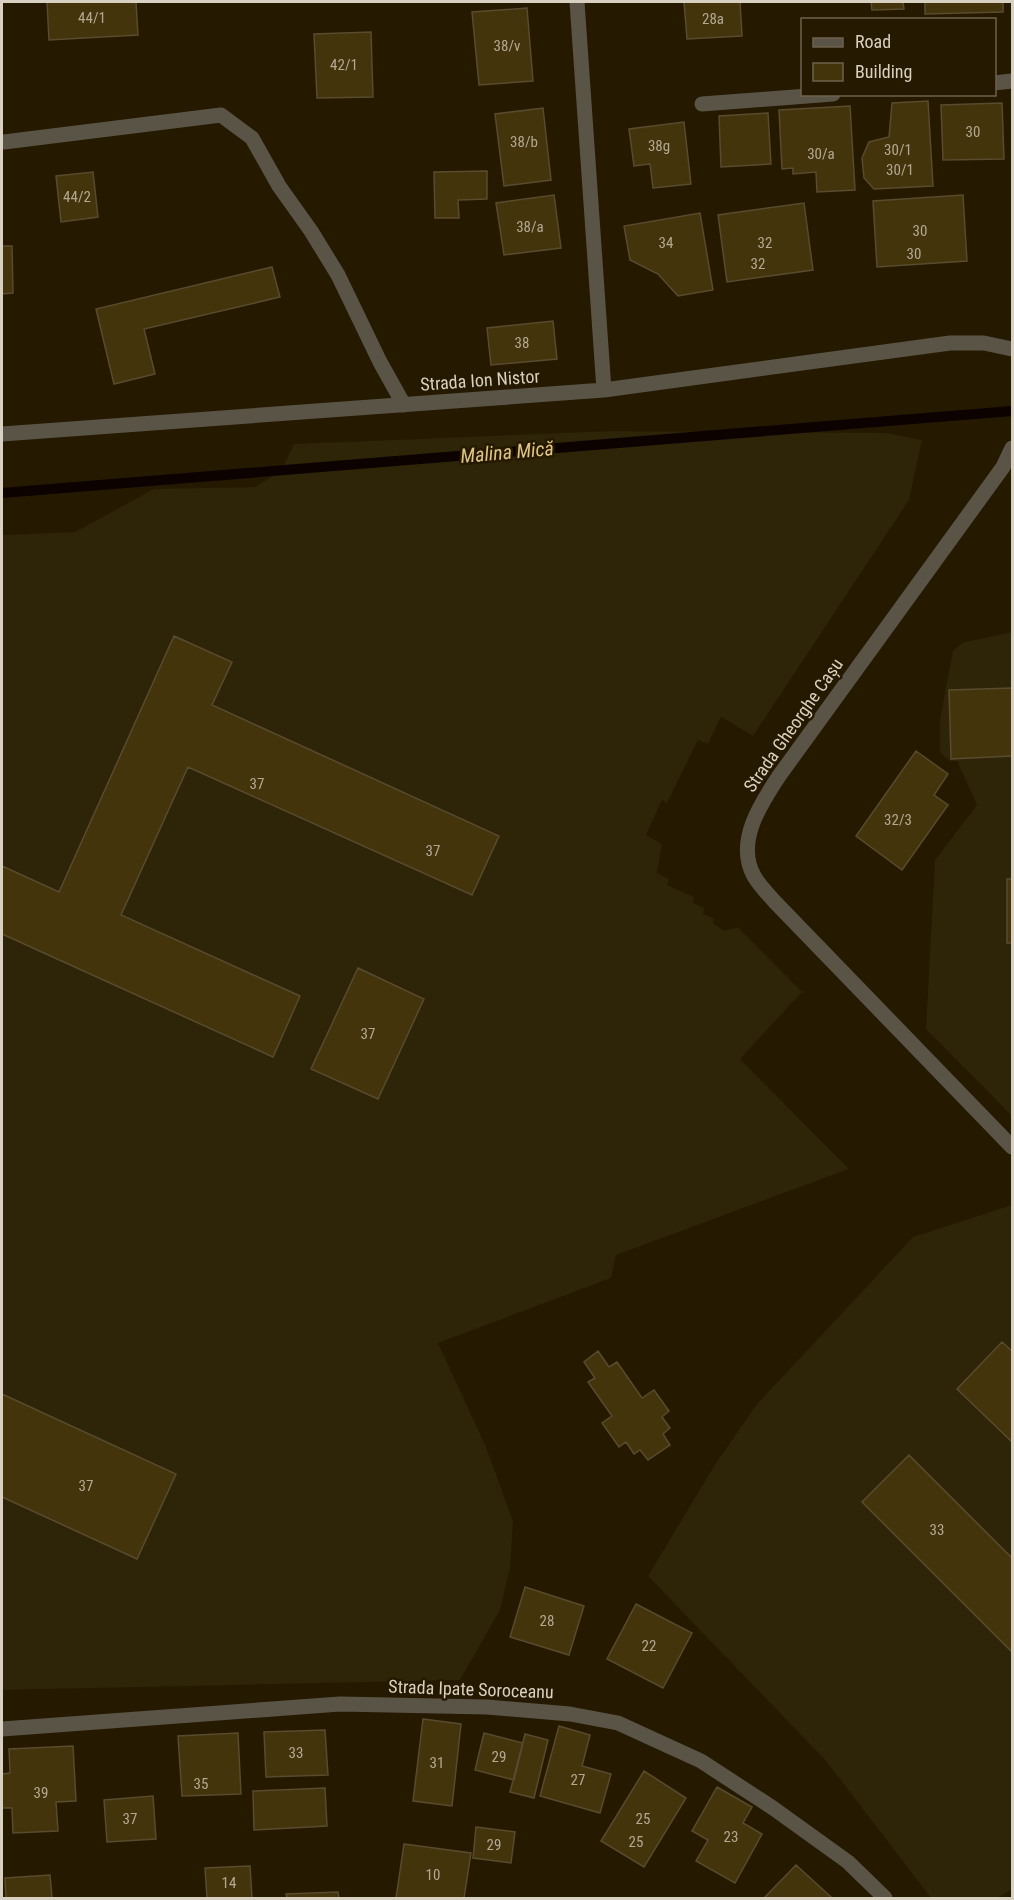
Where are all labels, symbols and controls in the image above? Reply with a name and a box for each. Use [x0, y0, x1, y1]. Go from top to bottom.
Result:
house number: 44/1 [78, 9, 106, 27]
house number: 28a [702, 10, 724, 28]
legend [801, 18, 996, 96]
text: Road [855, 31, 891, 52]
house number: 38/v [494, 37, 521, 55]
house number: 42/1 [330, 56, 358, 74]
text: Building [855, 61, 912, 82]
house number: 30 [966, 123, 980, 141]
house number: 38/b [510, 133, 538, 151]
house number: 38g [648, 137, 670, 155]
house number: 30/1 [884, 141, 912, 159]
house number: 30/a [807, 145, 835, 163]
house number: 30/1 [886, 161, 914, 179]
house number: 44/2 [63, 188, 91, 206]
house number: 38/a [516, 218, 544, 236]
house number: 30 [913, 222, 927, 240]
house number: 34 [659, 234, 673, 252]
house number: 32 [758, 234, 772, 252]
house number: 30 [907, 245, 921, 263]
house number: 32 [751, 255, 765, 273]
house number: 38 [515, 334, 529, 352]
street label: Strada Ion Nistor [420, 365, 541, 395]
water label: Malina Mică [459, 436, 555, 468]
street label: Strada Gheorghe Cașu [739, 654, 848, 796]
house number: 37 [250, 775, 264, 793]
house number: 32/3 [884, 811, 912, 829]
house number: 37 [426, 842, 440, 860]
house number: 37 [361, 1025, 375, 1043]
house number: 37 [79, 1477, 93, 1495]
house number: 33 [930, 1521, 944, 1539]
house number: 28 [540, 1612, 554, 1630]
house number: 22 [642, 1637, 656, 1655]
street label: Strada Ipate Soroceanu [388, 1676, 554, 1702]
house number: 33 [289, 1744, 303, 1762]
house number: 29 [492, 1748, 506, 1766]
house number: 31 [430, 1754, 444, 1772]
house number: 27 [571, 1771, 585, 1789]
house number: 35 [194, 1775, 208, 1793]
house number: 39 [34, 1784, 48, 1802]
house number: 37 [123, 1810, 137, 1828]
house number: 25 [636, 1810, 650, 1828]
house number: 23 [724, 1828, 738, 1846]
house number: 25 [629, 1833, 643, 1851]
house number: 29 [487, 1836, 501, 1854]
house number: 10 [426, 1866, 440, 1884]
house number: 14 [222, 1874, 236, 1892]

